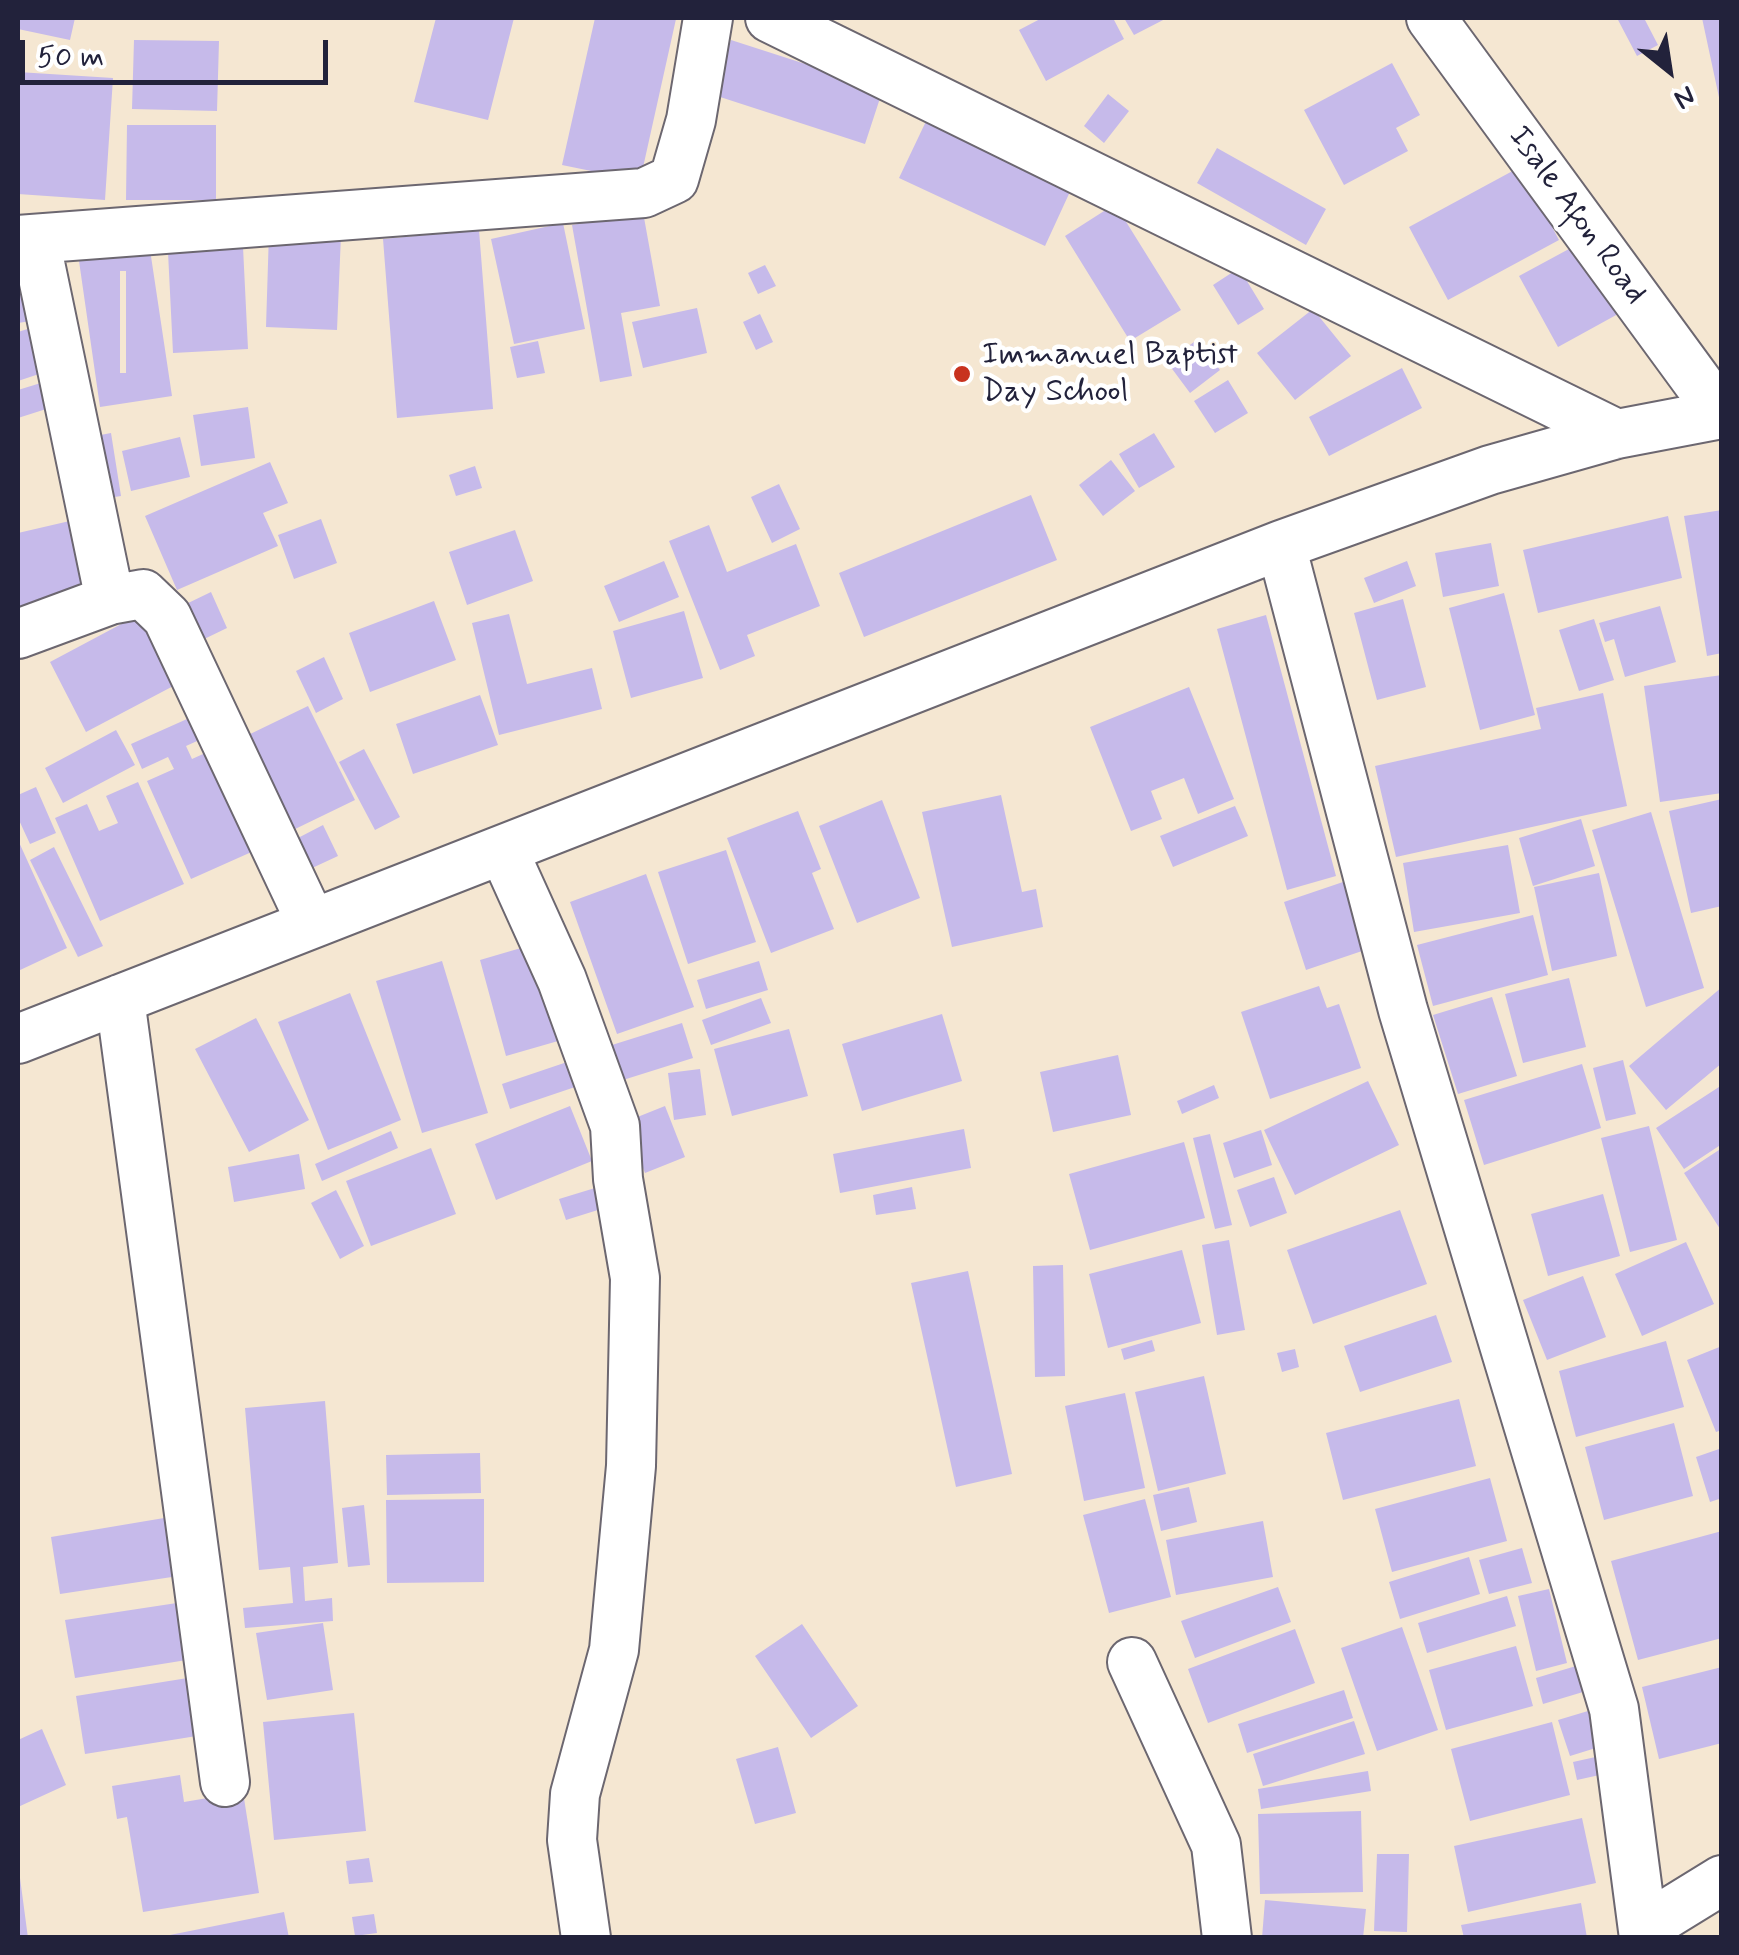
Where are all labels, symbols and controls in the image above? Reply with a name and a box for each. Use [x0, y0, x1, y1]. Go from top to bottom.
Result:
scale bar [25, 20, 332, 82]
north arrow [1619, 20, 1719, 120]
text: 50 m [37, 38, 104, 77]
text: N [1667, 76, 1702, 117]
street label: Isale Afon Road [1499, 119, 1653, 313]
place label: Immanuel Baptist Day School [982, 337, 1238, 412]
marker: Immanuel Baptist Day School [951, 363, 973, 385]

